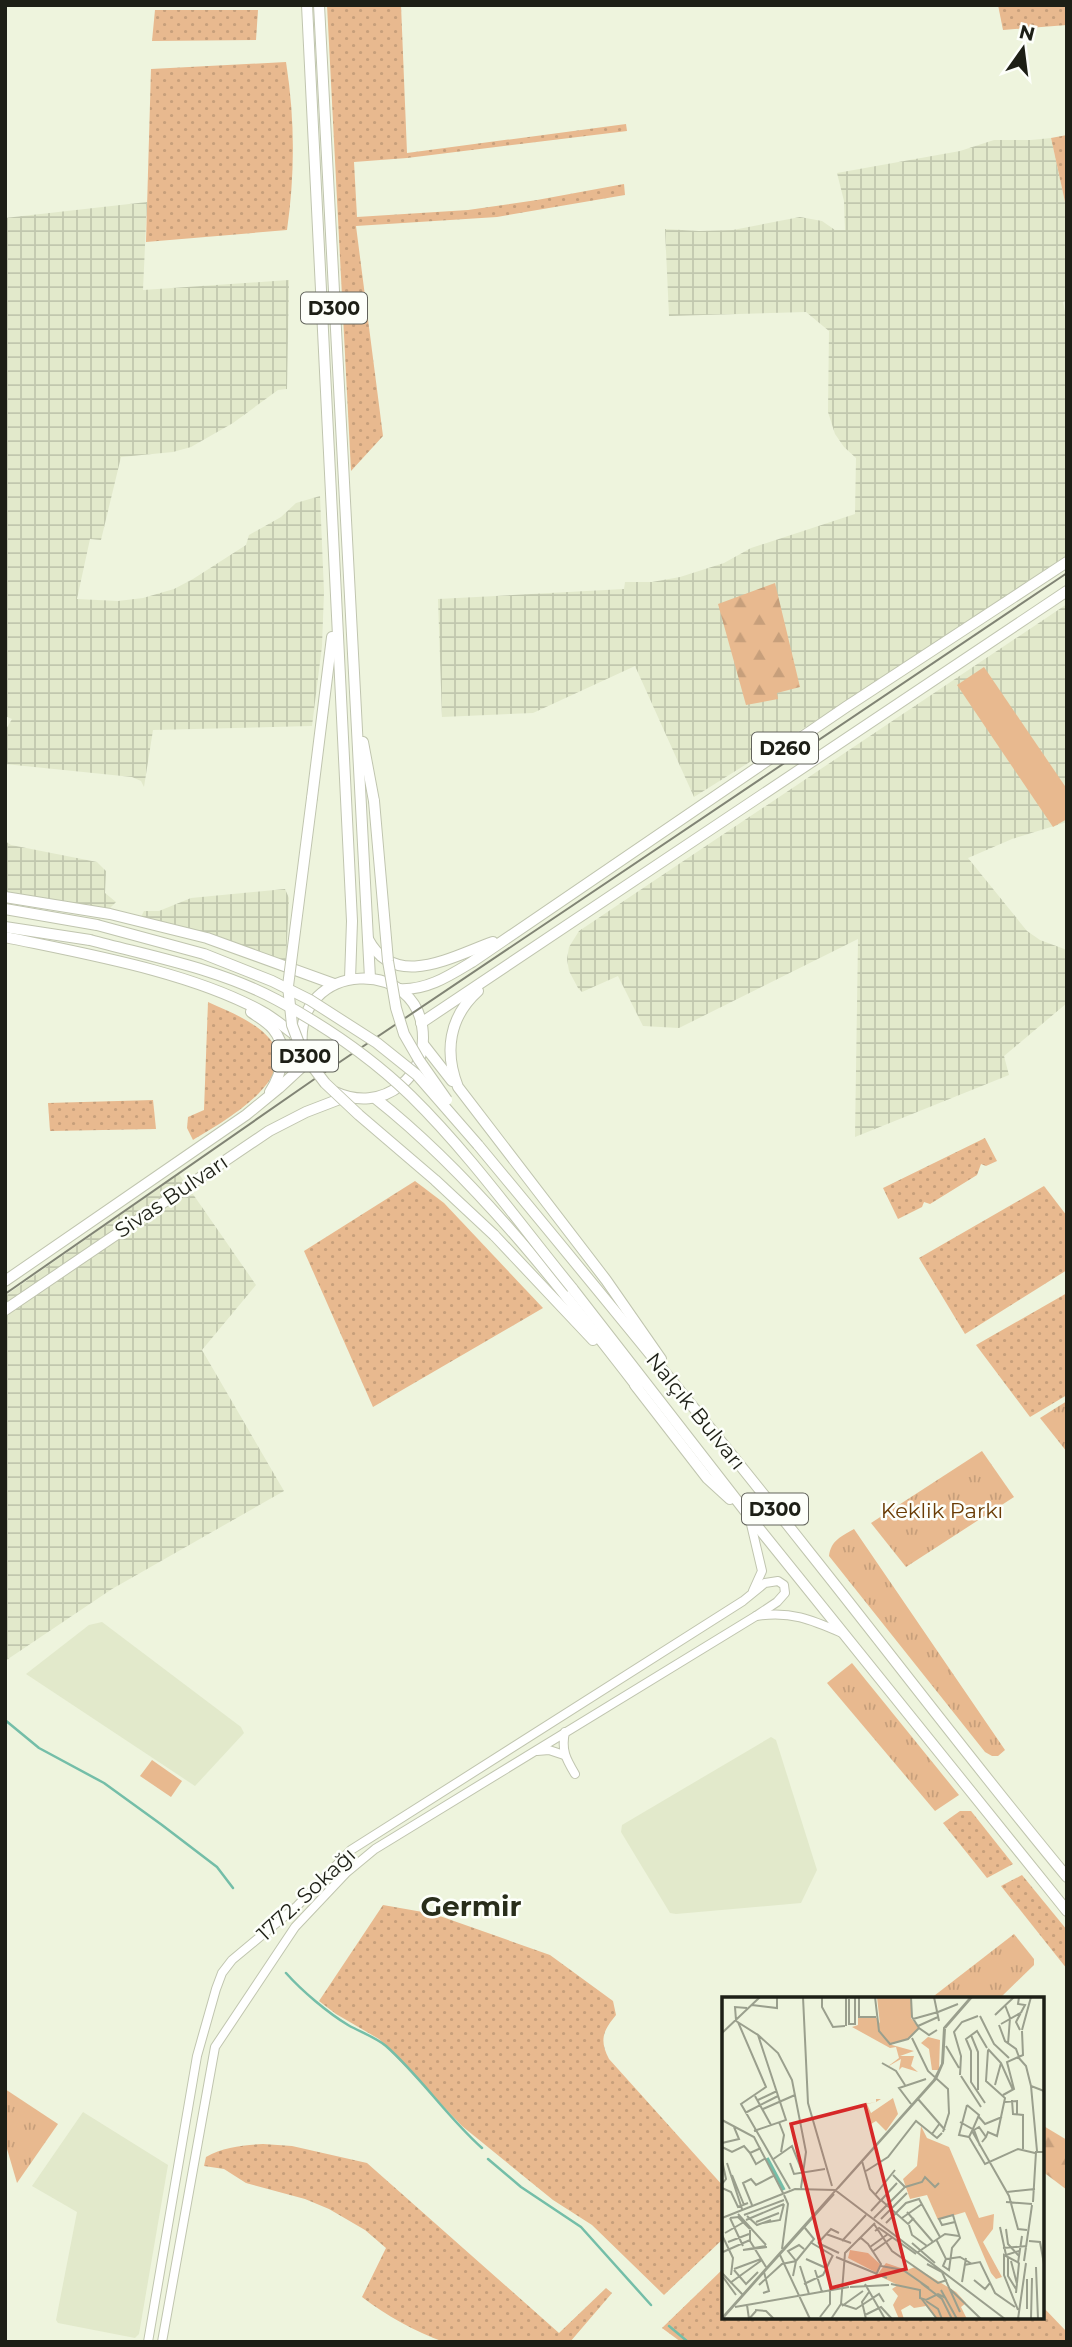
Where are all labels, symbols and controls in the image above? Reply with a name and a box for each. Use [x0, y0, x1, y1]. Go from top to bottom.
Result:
north arrow [988, 14, 1058, 84]
text: N [1017, 20, 1037, 46]
road number: D300 [301, 292, 367, 324]
road number: D260 [752, 733, 818, 764]
road number: D300 [272, 1040, 338, 1072]
street label: Sivas Bulvarı [110, 1149, 232, 1243]
street label: Nalçık Bulvarı [641, 1347, 751, 1475]
road number: D300 [742, 1494, 808, 1525]
park label: Keklik Parkı [881, 1498, 1003, 1523]
street label: 1772. Sokağı [252, 1842, 360, 1946]
district label: Germir [420, 1889, 522, 1923]
inset map [722, 1997, 1044, 2319]

